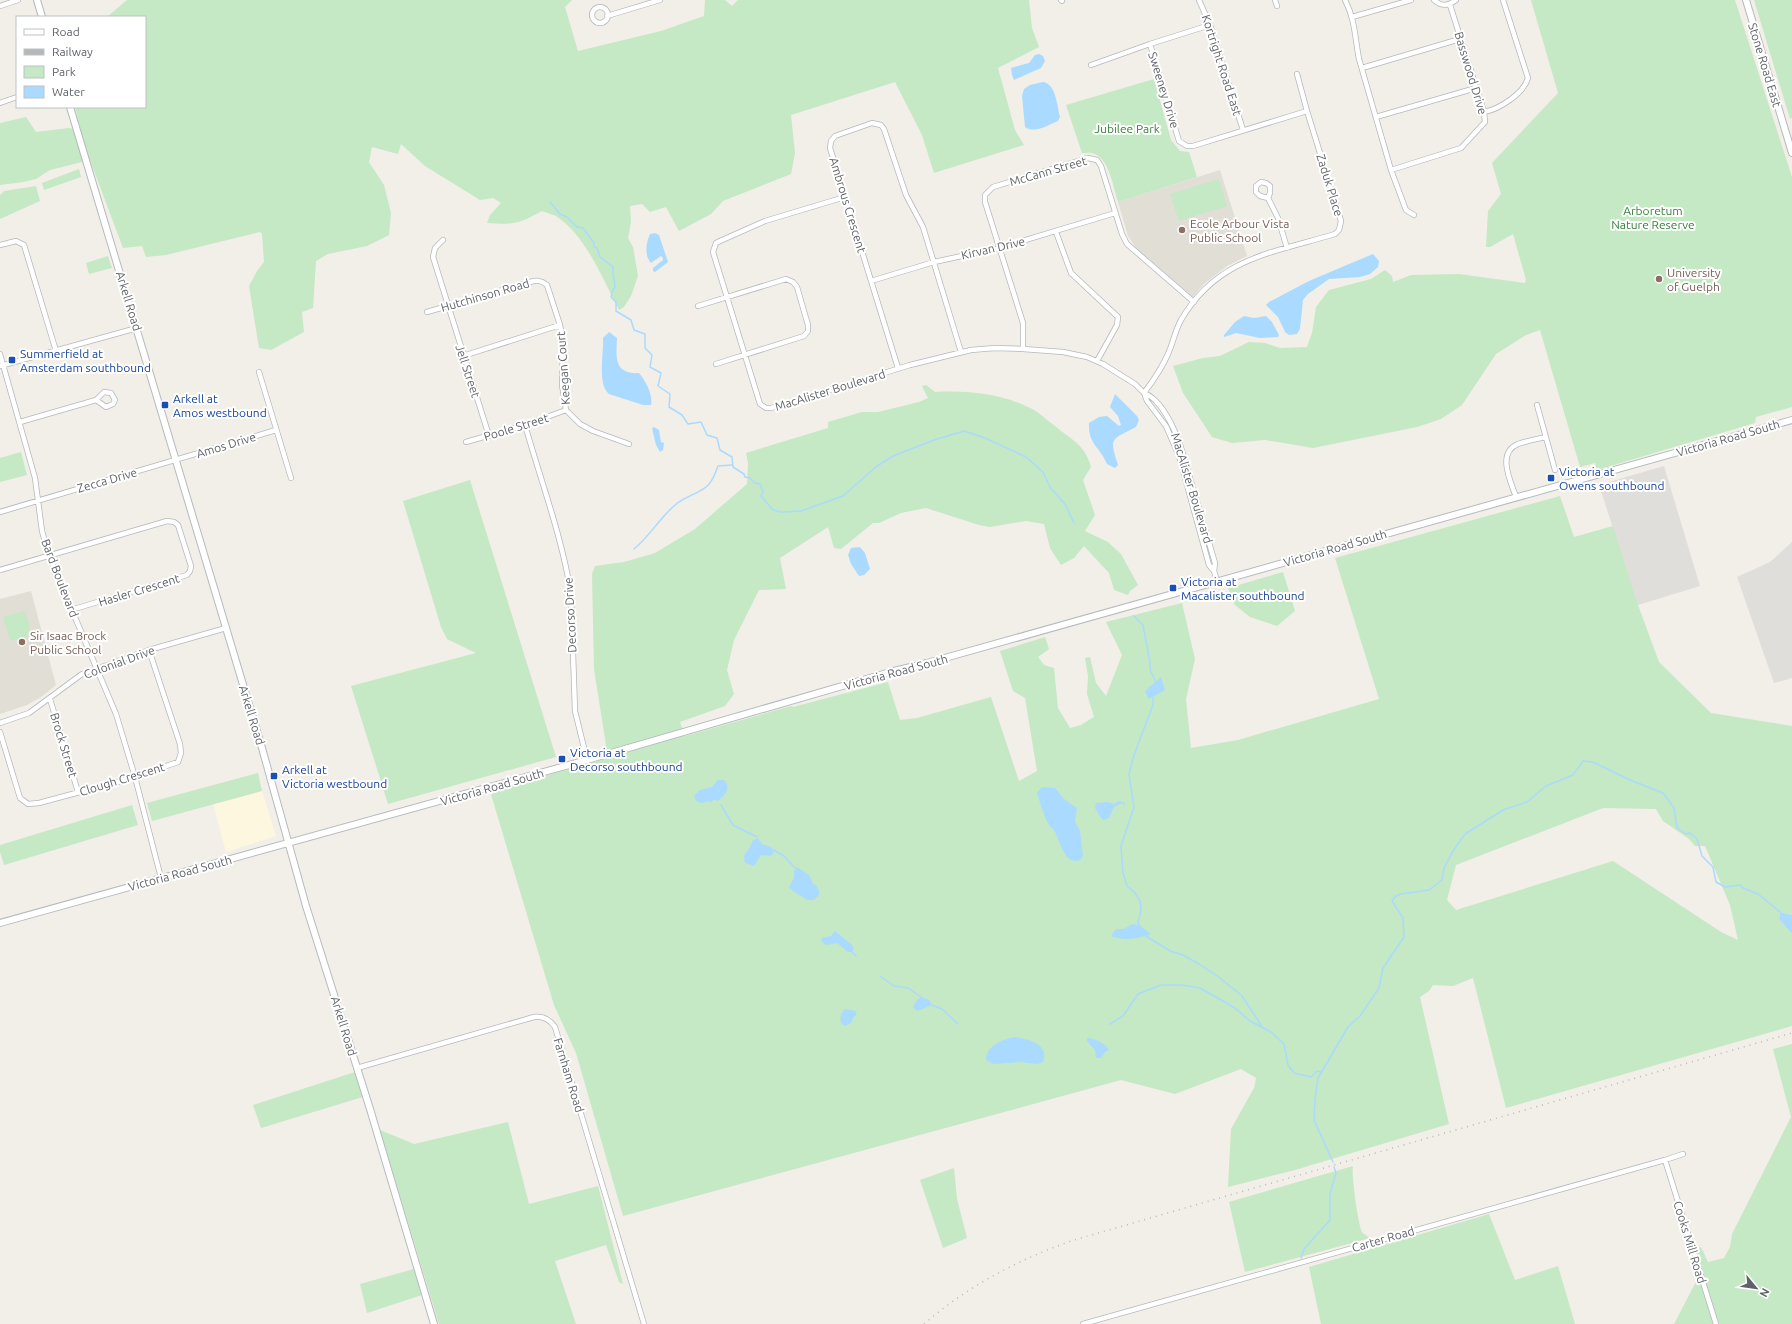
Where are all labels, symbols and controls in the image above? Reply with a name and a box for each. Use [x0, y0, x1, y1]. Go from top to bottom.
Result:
street label: Kortright Road East [1200, 13, 1245, 117]
legend [16, 16, 146, 108]
street label: Stone Road East [1746, 21, 1784, 109]
text: Road [52, 25, 80, 38]
street label: Basswood Drive [1452, 30, 1490, 116]
text: Railway [52, 45, 93, 58]
street label: Sweeney Drive [1146, 50, 1182, 130]
text: Park [52, 65, 76, 78]
text: Water [52, 85, 85, 98]
park label: Jubilee Park [1094, 122, 1160, 135]
street label: Zaduk Place [1314, 152, 1346, 218]
street label: McCann Street [1008, 154, 1088, 188]
street label: Ambrous Crescent [827, 156, 869, 255]
park label: Arboretum Nature Reserve [1611, 204, 1695, 231]
place label: Ecole Arbour Vista Public School [1190, 217, 1289, 244]
marker: Ecole Arbour Vista Public School [1177, 225, 1187, 235]
street label: Kirvan Drive [960, 234, 1026, 262]
place label: University of Guelph [1667, 266, 1721, 293]
street label: Arkell Road [114, 270, 144, 332]
marker: University of Guelph [1654, 274, 1664, 284]
street label: Hutchinson Road [439, 276, 531, 314]
street label: Keegan Court [554, 331, 572, 405]
street label: Jell Street [453, 343, 483, 399]
place label: Summerfield at Amsterdam southbound [20, 347, 151, 374]
marker: Summerfield at Amsterdam southbound [7, 355, 17, 365]
street label: MacAlister Boulevard [773, 367, 887, 413]
place label: Arkell at Amos westbound [173, 392, 267, 419]
marker: Arkell at Amos westbound [160, 400, 170, 410]
street label: Poole Street [482, 411, 550, 443]
street label: Victoria Road South [1675, 417, 1781, 459]
street label: Amos Drive [195, 430, 257, 460]
street label: MacAlister Boulevard [1169, 431, 1215, 545]
street label: Zecca Drive [76, 465, 138, 495]
place label: Victoria at Owens southbound [1559, 465, 1664, 492]
marker: Victoria at Owens southbound [1546, 473, 1556, 483]
street label: Victoria Road South [1282, 527, 1388, 569]
street label: Bard Boulevard [39, 537, 81, 619]
street label: Hasler Crescent [97, 571, 181, 609]
place label: Victoria at Macalister southbound [1181, 575, 1305, 602]
street label: Decorso Drive [562, 577, 578, 653]
marker: Victoria at Macalister southbound [1168, 583, 1178, 593]
place label: Sir Isaac Brock Public School [30, 629, 106, 656]
marker: Sir Isaac Brock Public School [17, 637, 27, 647]
street label: Colonial Drive [82, 643, 156, 681]
street label: Victoria Road South [843, 652, 949, 692]
street label: Arkell Road [237, 684, 267, 746]
street label: Brock Street [48, 711, 80, 779]
place label: Victoria at Decorso southbound [570, 746, 683, 773]
marker: Victoria at Decorso southbound [557, 754, 567, 764]
street label: Clough Crescent [78, 760, 166, 798]
place label: Arkell at Victoria westbound [282, 763, 387, 790]
street label: Victoria Road South [439, 766, 545, 808]
marker: Arkell at Victoria westbound [269, 771, 279, 781]
street label: Victoria Road South [127, 853, 233, 893]
street label: Arkell Road [329, 995, 359, 1057]
street label: Farnham Road [551, 1036, 587, 1114]
street label: Cooks Mill Road [1671, 1199, 1709, 1285]
street label: Carter Road [1350, 1224, 1416, 1254]
north arrow [1736, 1268, 1776, 1308]
text: N [1758, 1286, 1772, 1299]

